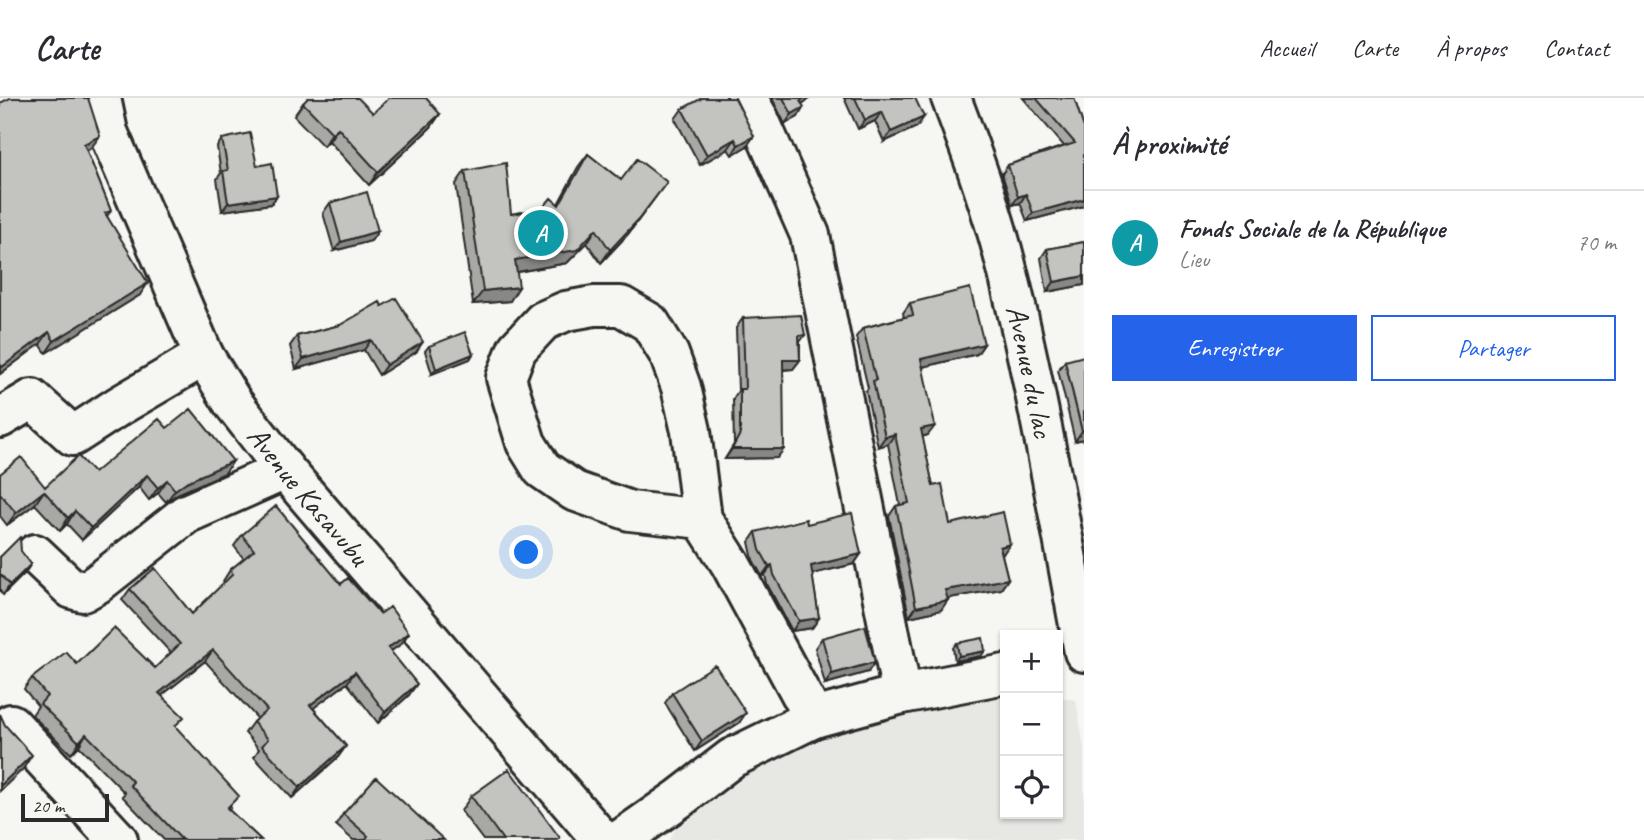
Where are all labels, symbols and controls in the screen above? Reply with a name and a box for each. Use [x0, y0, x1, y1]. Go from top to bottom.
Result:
text: Carte [35, 27, 99, 69]
text: Accueil [1260, 33, 1314, 63]
text: Carte [1352, 33, 1398, 63]
text: À propos [1436, 33, 1506, 63]
text: Contact [1544, 33, 1609, 63]
text: À proximité [1112, 125, 1226, 163]
pin: A [518, 207, 564, 259]
text: Fonds Sociale de la République [1179, 212, 1445, 245]
text: A [1129, 228, 1141, 257]
text: 70 m [1577, 228, 1616, 257]
text: Lieu [1179, 245, 1209, 274]
street label: Avenue du lac [997, 302, 1063, 442]
button: Enregistrer [1112, 315, 1357, 381]
button: Partager [1371, 315, 1616, 381]
street label: Avenue Kasavubu [239, 418, 379, 575]
your location [509, 535, 543, 569]
map controls [1000, 630, 1063, 819]
button: + [1000, 630, 1063, 693]
button: − [1000, 693, 1063, 756]
button: locate [1000, 756, 1063, 819]
scale bar [21, 791, 108, 823]
text: 20 m [32, 794, 64, 818]

